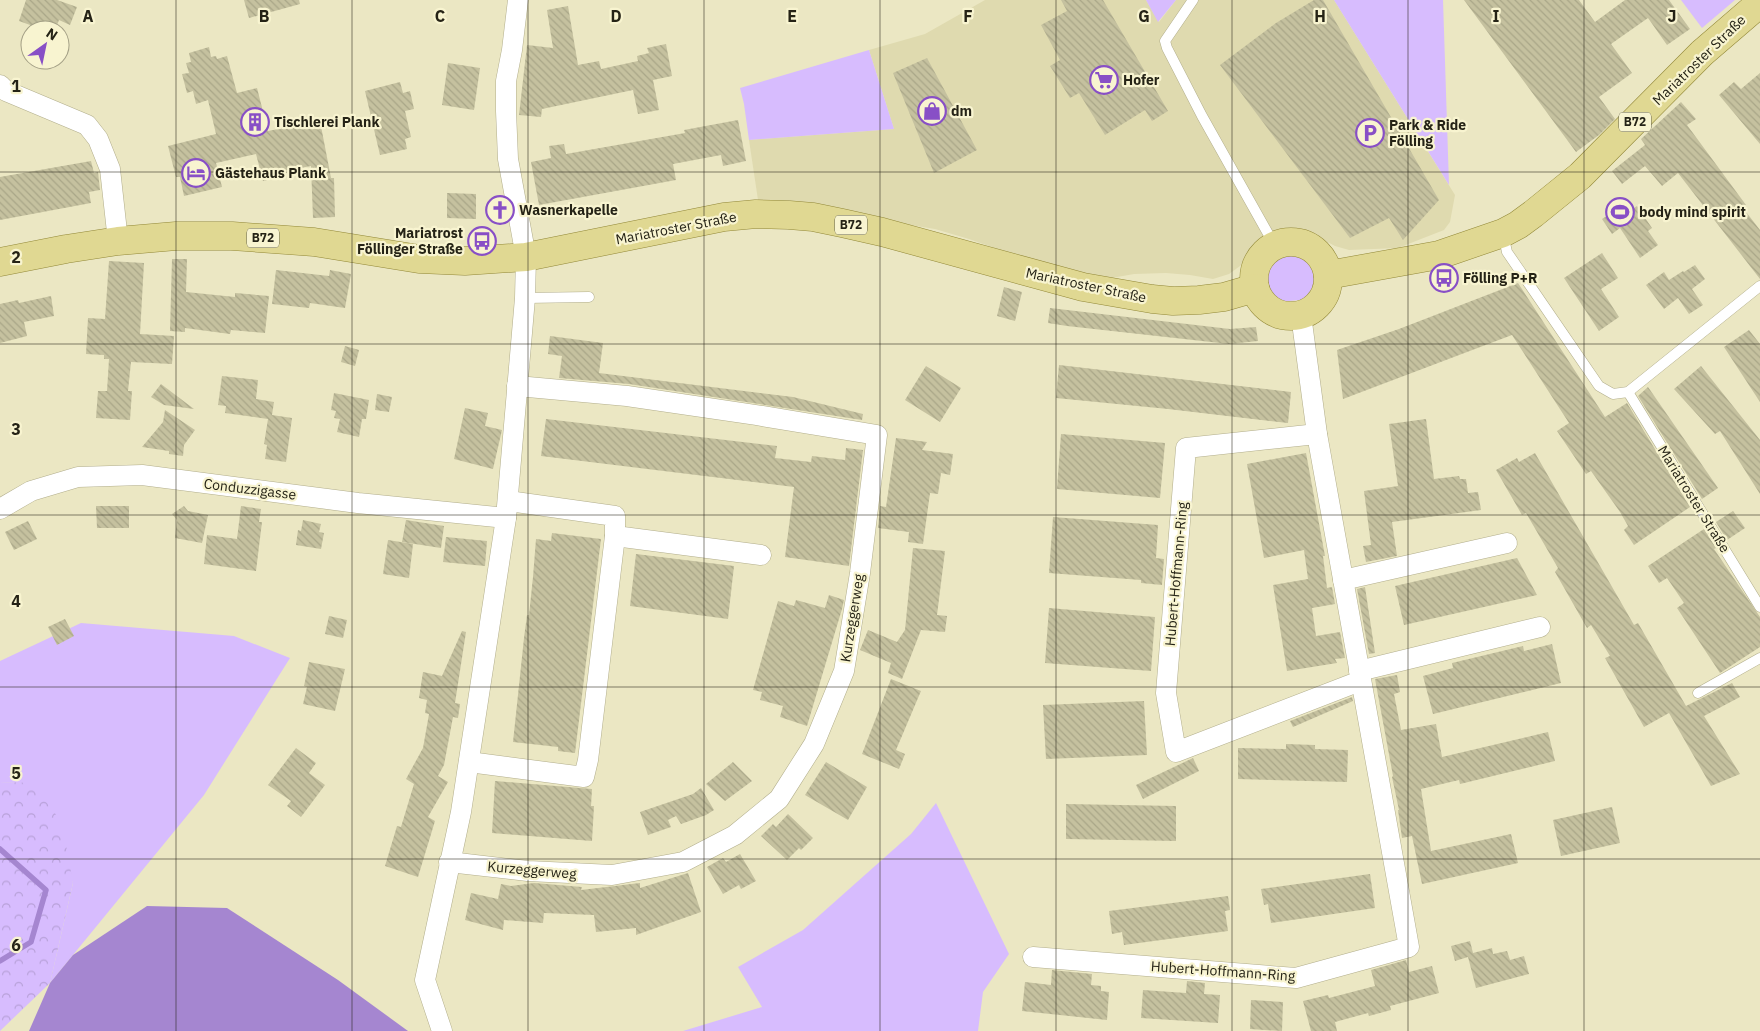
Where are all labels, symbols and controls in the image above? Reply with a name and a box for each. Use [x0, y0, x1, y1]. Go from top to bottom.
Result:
text: A [83, 6, 94, 26]
text: B [259, 6, 270, 26]
text: C [435, 6, 445, 26]
text: D [610, 6, 622, 26]
text: E [787, 6, 797, 26]
text: F [963, 6, 973, 26]
text: G [1138, 6, 1150, 26]
text: H [1314, 6, 1326, 26]
text: I [1493, 6, 1500, 26]
text: J [1668, 6, 1676, 26]
street label: Mariatroster Straße [1649, 11, 1750, 109]
north arrow [20, 20, 70, 70]
text: N [43, 24, 61, 44]
supermarket icon: Hofer [1089, 65, 1119, 95]
place label: Hofer [1123, 71, 1160, 89]
text: 1 [11, 76, 21, 96]
shop icon: dm [917, 96, 947, 126]
place label: dm [951, 102, 972, 120]
building icon: Tischlerei Plank [240, 107, 270, 137]
road number: B72 [1619, 112, 1651, 132]
place label: Tischlerei Plank [274, 113, 380, 131]
place label: Park & Ride Fölling [1389, 116, 1466, 150]
parking icon: Park & Ride Fölling [1355, 118, 1385, 148]
hotel icon: Gästehaus Plank [181, 158, 211, 188]
place label: Gästehaus Plank [215, 164, 327, 182]
church icon: Wasnerkapelle [485, 195, 515, 225]
sports icon: body mind spirit [1605, 197, 1635, 227]
place label: Wasnerkapelle [519, 201, 618, 219]
place label: body mind spirit [1639, 203, 1746, 221]
street label: Mariatroster Straße [614, 207, 738, 249]
road number: B72 [835, 216, 867, 234]
place label: Mariatrost Föllinger Straße [357, 224, 463, 258]
bus stop icon: Mariatrost Föllinger Straße [467, 226, 497, 256]
road number: B72 [247, 228, 279, 248]
text: 2 [11, 247, 21, 267]
street label: Mariatroster Straße [1024, 263, 1148, 307]
bus stop icon: Fölling P+R [1429, 263, 1459, 293]
place label: Fölling P+R [1463, 269, 1537, 287]
text: 3 [11, 419, 21, 439]
street label: Mariatroster Straße [1654, 442, 1734, 556]
street label: Conduzzigasse [203, 474, 298, 504]
street label: Hubert-Hoffmann-Ring [1161, 500, 1191, 647]
street label: Kurzeggerweg [836, 572, 868, 663]
text: 4 [11, 591, 21, 611]
text: 5 [11, 763, 21, 783]
street label: Kurzeggerweg [487, 857, 578, 883]
text: 6 [11, 935, 21, 955]
street label: Hubert-Hoffmann-Ring [1150, 957, 1296, 985]

